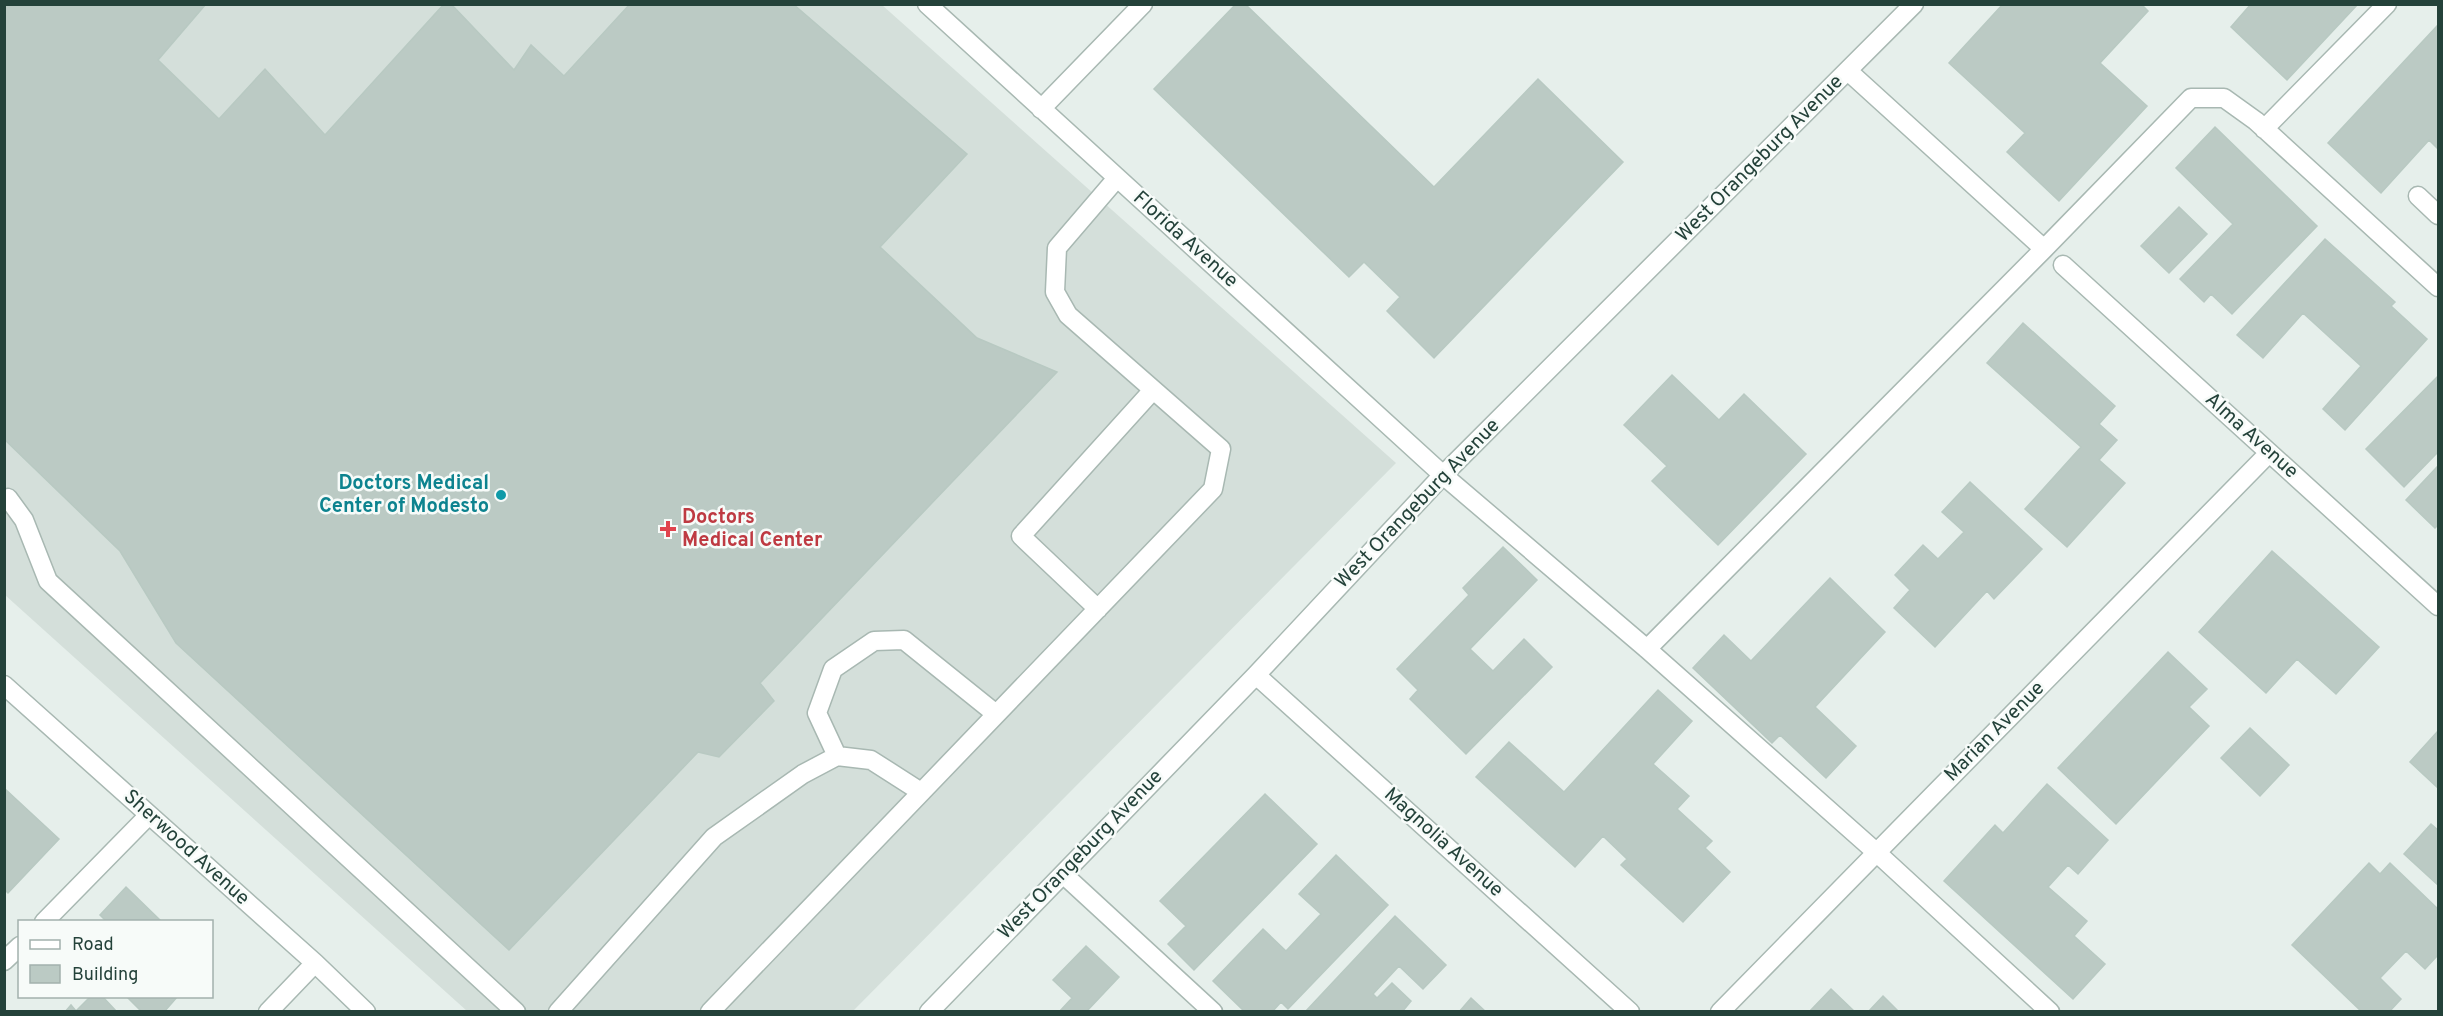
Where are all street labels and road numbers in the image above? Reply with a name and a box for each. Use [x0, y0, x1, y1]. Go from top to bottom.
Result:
street label: West Orangeburg Avenue [1671, 70, 1849, 248]
street label: Florida Avenue [1127, 186, 1243, 294]
street label: Alma Avenue [2199, 387, 2303, 485]
street label: West Orangeburg Avenue [1330, 413, 1506, 595]
street label: Marian Avenue [1939, 676, 2051, 788]
street label: West Orangeburg Avenue [993, 764, 1169, 946]
street label: Magnolia Avenue [1378, 782, 1508, 904]
street label: Sherwood Avenue [117, 784, 255, 912]

